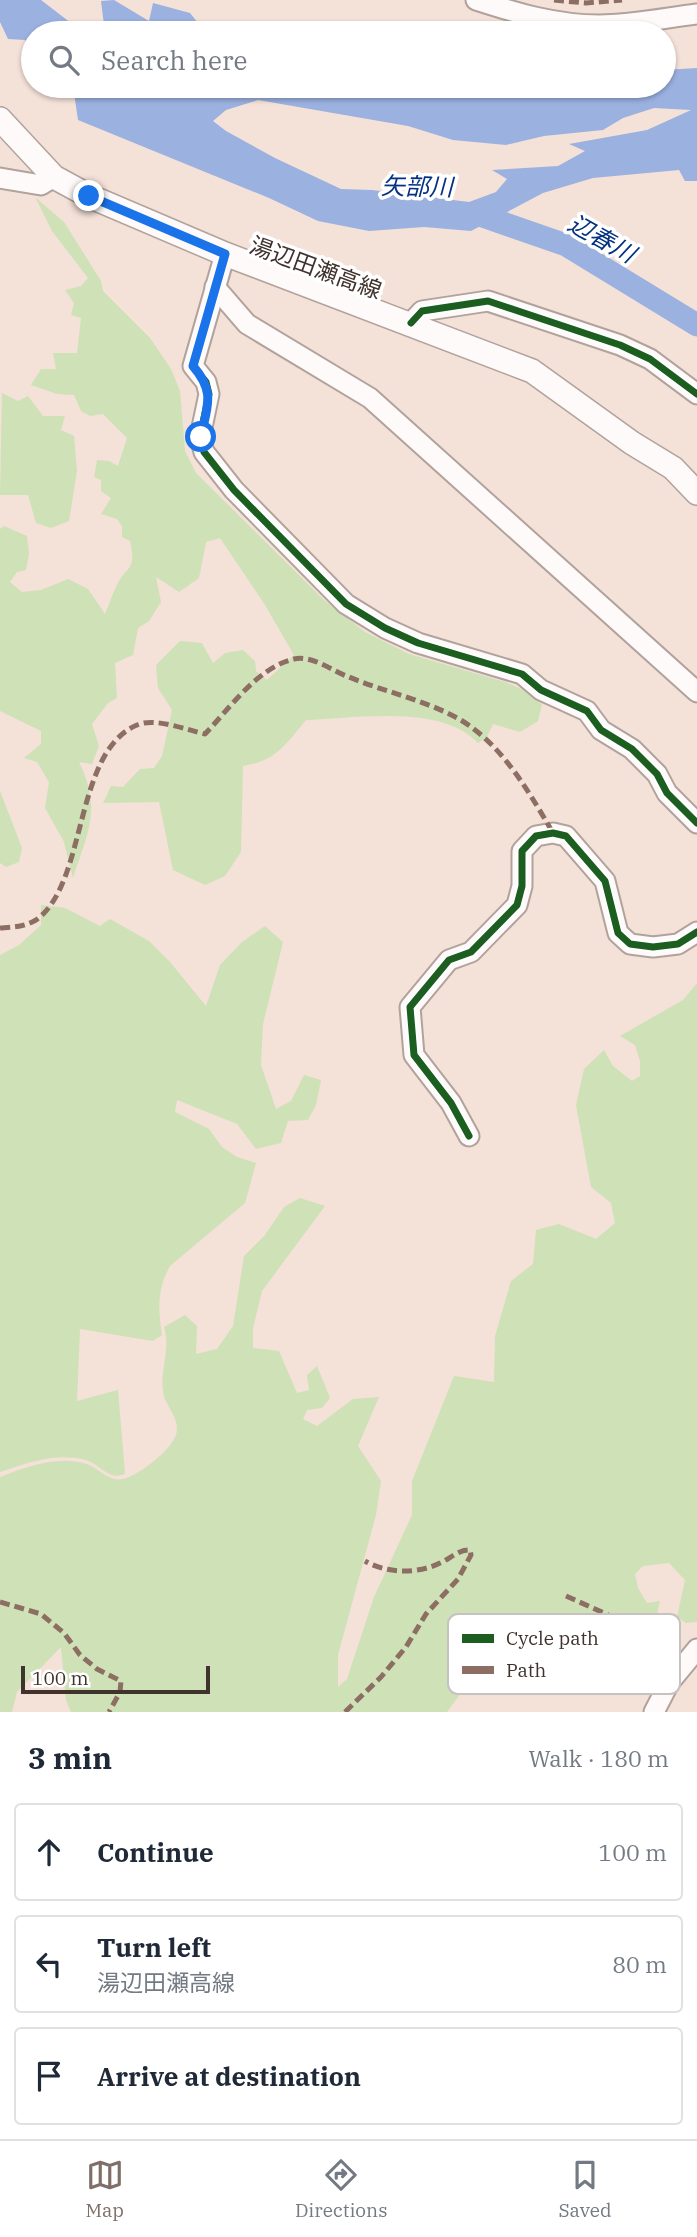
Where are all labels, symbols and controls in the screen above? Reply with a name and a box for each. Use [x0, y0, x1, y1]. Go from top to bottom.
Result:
search box [21, 21, 676, 98]
icon: search [45, 41, 83, 79]
text: Search here [101, 43, 247, 77]
water label: 矢部川 [381, 169, 456, 203]
route end [73, 180, 104, 211]
water label: 辺春川 [563, 207, 644, 271]
street label: 湯辺田瀬高線 [246, 229, 386, 305]
route start [185, 421, 216, 452]
legend [448, 1614, 680, 1694]
text: Cycle path [506, 1626, 599, 1650]
text: Path [506, 1658, 546, 1682]
scale bar [21, 1663, 210, 1695]
text: 100 m [32, 1666, 89, 1690]
text: 3 min [28, 1738, 112, 1777]
text: Walk · 180 m [528, 1743, 669, 1773]
icon: ahead [30, 1833, 68, 1871]
text: Continue [97, 1835, 214, 1869]
text: 100 m [598, 1837, 667, 1867]
text: Turn left [97, 1930, 211, 1964]
icon: left [30, 1945, 68, 1983]
text: 80 m [612, 1949, 667, 1979]
text: 湯辺田瀬高線 [97, 1967, 235, 1997]
icon: arrive [30, 2057, 68, 2095]
text: Arrive at destination [97, 2059, 361, 2093]
tab: Map [85, 2156, 124, 2222]
tab: Directions [295, 2156, 388, 2222]
tab: Saved [558, 2156, 612, 2222]

